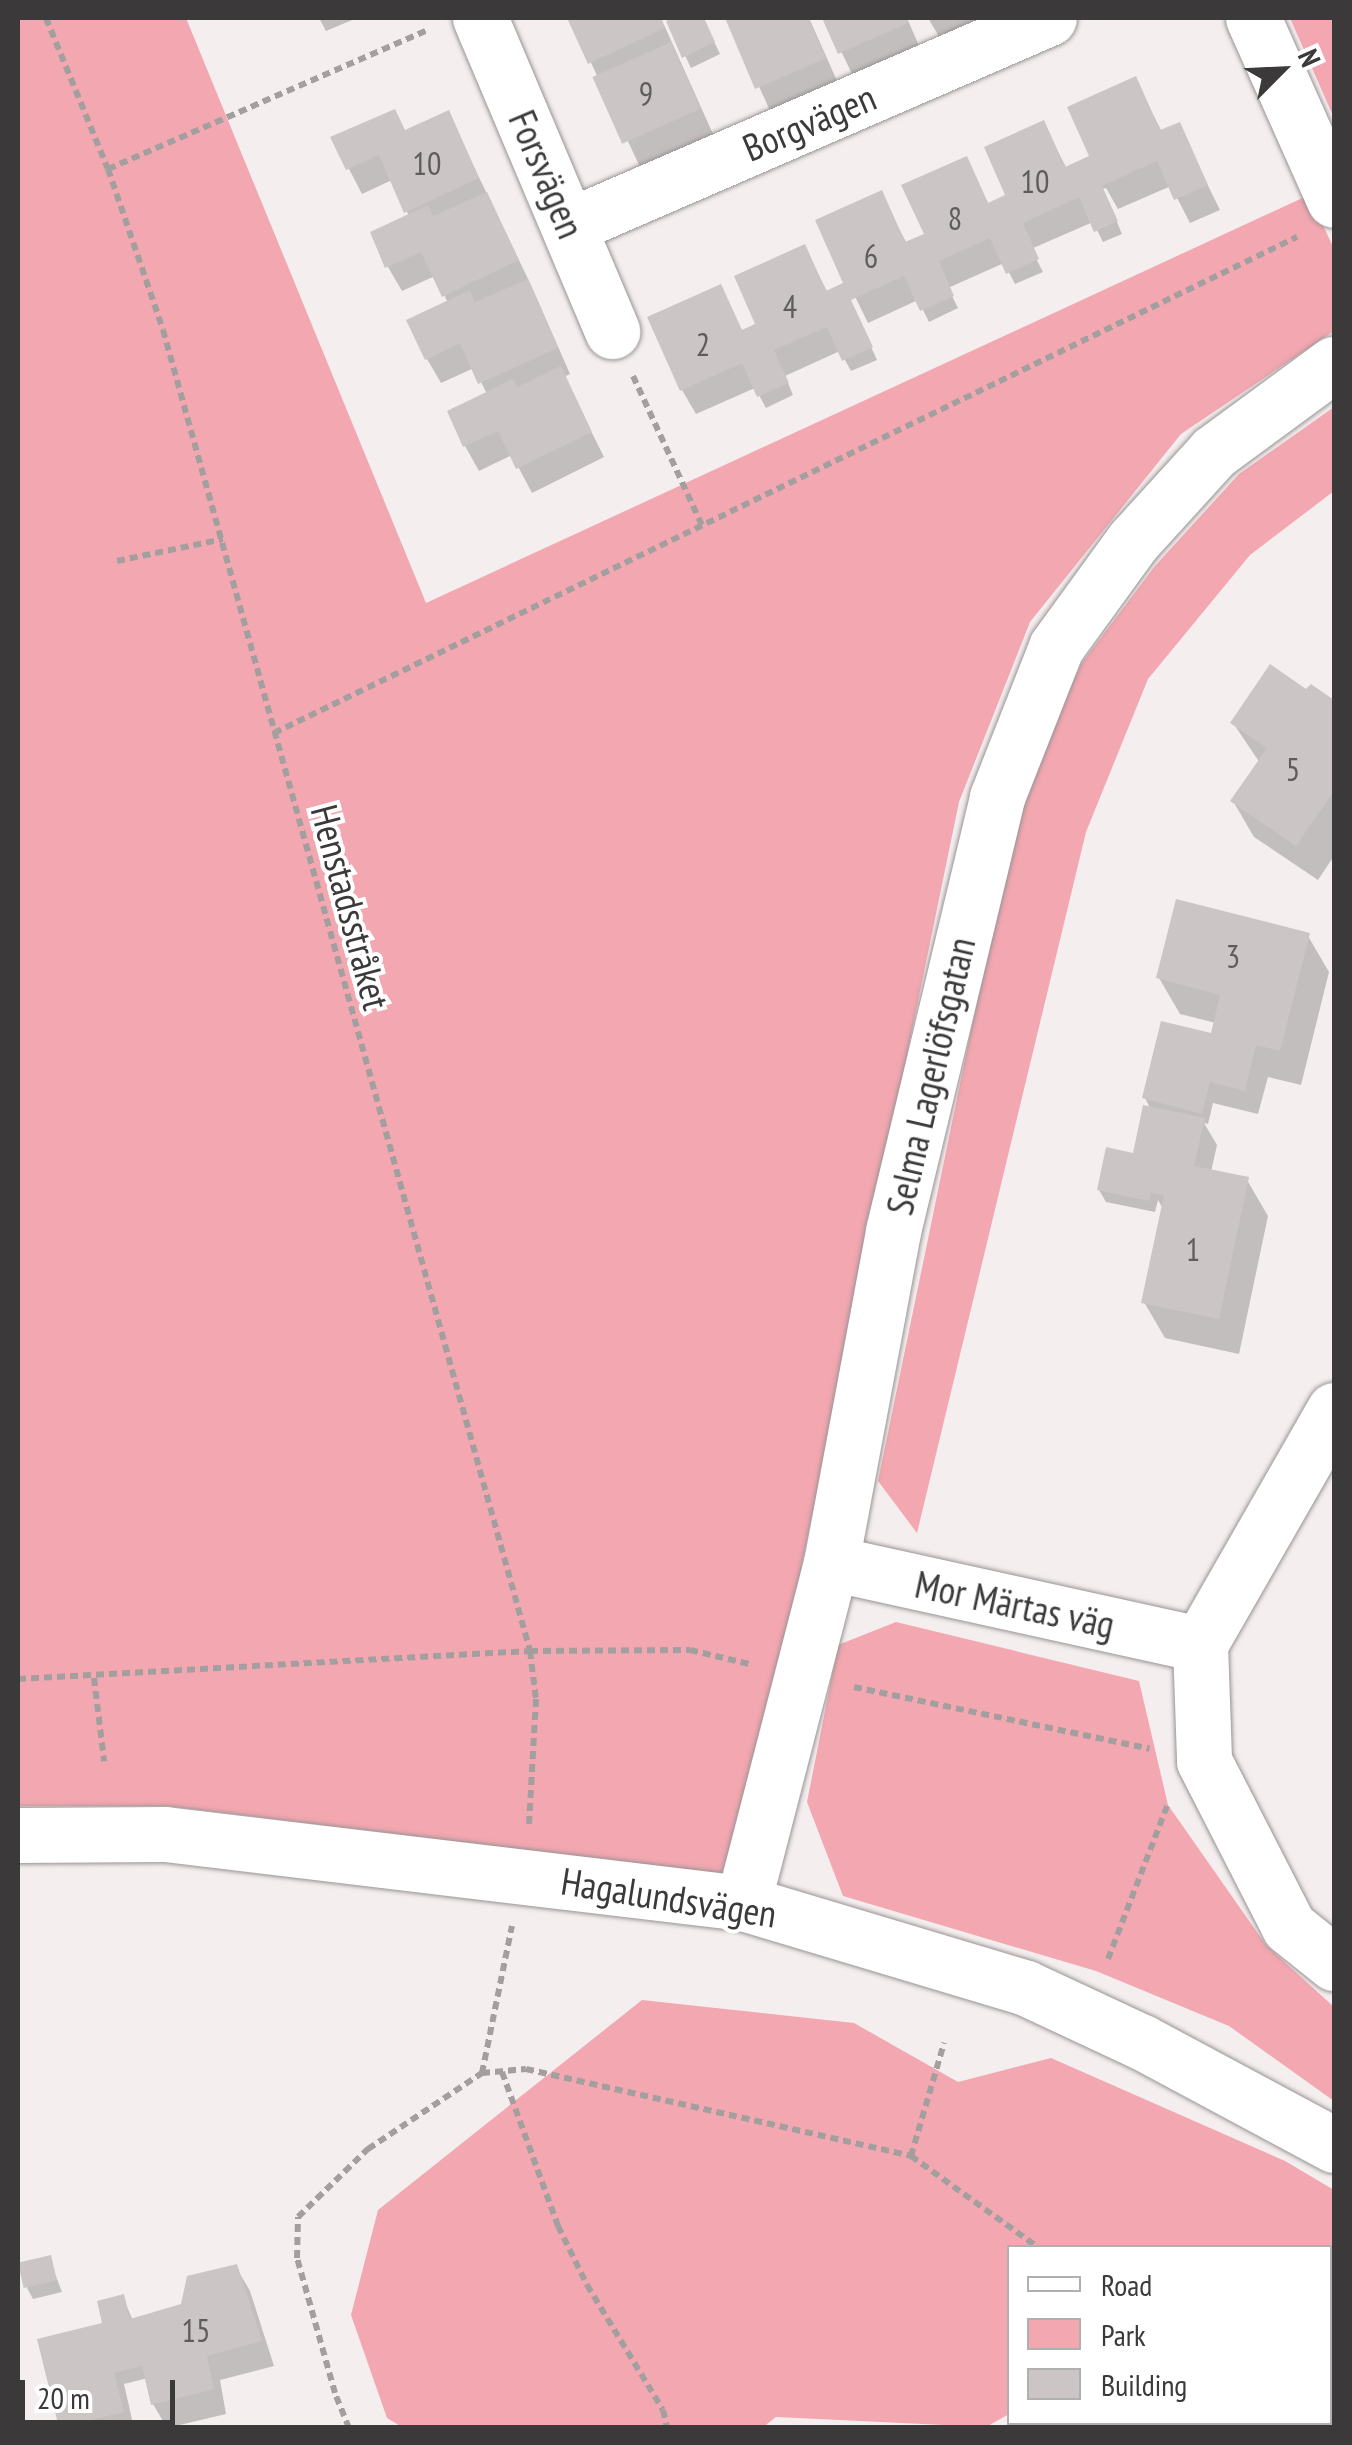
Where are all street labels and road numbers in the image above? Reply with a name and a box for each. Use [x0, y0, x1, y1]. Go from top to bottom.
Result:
street label: Borgvägen [736, 74, 882, 170]
street label: Forsvägen [500, 103, 594, 245]
street label: Henstadsstråket [302, 800, 400, 1014]
street label: Selma Lagerlöfsgatan [876, 933, 984, 1219]
street label: Mor Märtas väg [911, 1561, 1119, 1647]
street label: Hagalundsvägen [558, 1857, 780, 1937]

